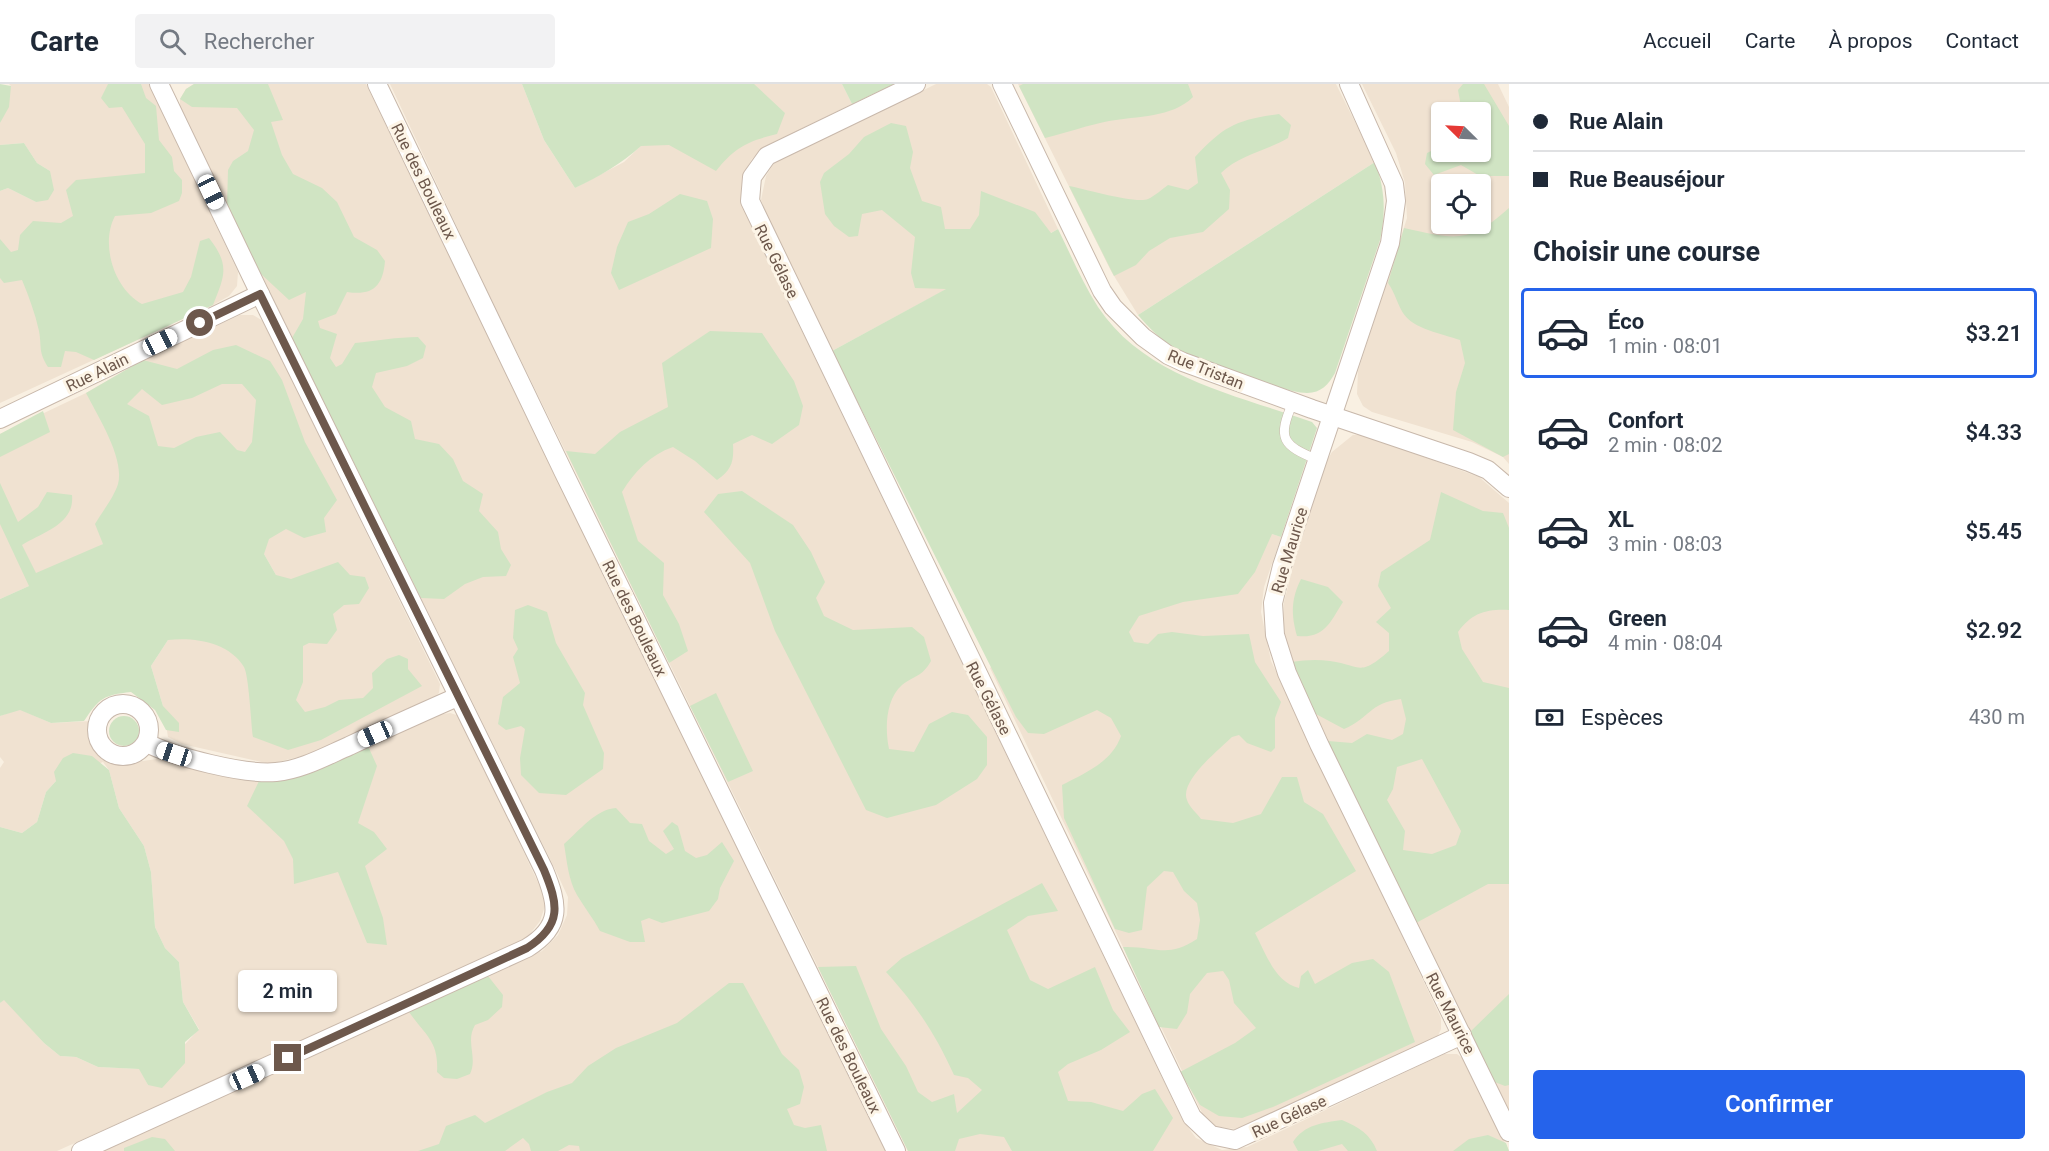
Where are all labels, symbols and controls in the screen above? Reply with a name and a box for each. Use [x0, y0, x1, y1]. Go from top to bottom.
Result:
search box [135, 14, 555, 68]
text: Carte [30, 25, 99, 58]
icon: search [156, 25, 189, 58]
text: Rechercher [204, 29, 314, 54]
text: Accueil [1643, 29, 1712, 53]
text: Carte [1745, 29, 1795, 53]
text: À propos [1828, 29, 1913, 53]
text: Contact [1946, 29, 2019, 53]
north arrow [1431, 102, 1491, 162]
map controls [1431, 102, 1491, 234]
text: Rue Alain [1569, 109, 1663, 134]
street label: Rue des Bouleaux [387, 120, 460, 242]
text: Rue Beauséjour [1569, 167, 1724, 192]
car [195, 172, 227, 212]
button: locate [1431, 174, 1491, 234]
street label: Rue Gélase [751, 221, 803, 301]
text: Choisir une course [1533, 236, 1760, 268]
icon: car [1536, 306, 1590, 360]
route start [186, 309, 213, 336]
text: Éco [1608, 309, 1644, 334]
text: $3.21 [1965, 321, 2022, 346]
car [140, 326, 180, 358]
text: 1 min · 08:01 [1608, 334, 1723, 358]
street label: Rue Tristan [1165, 346, 1247, 393]
street label: Rue Alain [63, 349, 131, 396]
icon: car [1536, 405, 1590, 459]
text: Confort [1608, 408, 1683, 433]
text: $4.33 [1965, 420, 2022, 445]
text: 2 min · 08:02 [1608, 433, 1723, 457]
icon: car [1536, 504, 1590, 558]
street label: Rue Maurice [1267, 505, 1312, 595]
text: XL [1608, 507, 1634, 532]
text: $5.45 [1965, 519, 2022, 544]
text: 3 min · 08:03 [1608, 532, 1723, 556]
street label: Rue des Bouleaux [598, 557, 671, 679]
icon: car [1536, 603, 1590, 657]
text: Green [1608, 606, 1667, 631]
text: $2.92 [1965, 618, 2022, 643]
text: 4 min · 08:04 [1608, 631, 1723, 655]
street label: Rue Gélase [962, 658, 1015, 738]
icon: cash [1533, 701, 1566, 734]
text: Espèces [1581, 705, 1663, 730]
text: 430 m [1969, 705, 2025, 729]
car [355, 718, 395, 750]
car [154, 740, 194, 768]
street label: Rue Maurice [1422, 969, 1479, 1057]
callout: 2 min [238, 971, 338, 1013]
text: 2 min [262, 979, 313, 1003]
street label: Rue des Bouleaux [812, 994, 885, 1116]
route end [274, 1044, 301, 1071]
car [227, 1061, 267, 1093]
button: Confirmer [1533, 1070, 2025, 1139]
street label: Rue Gélase [1249, 1091, 1329, 1142]

